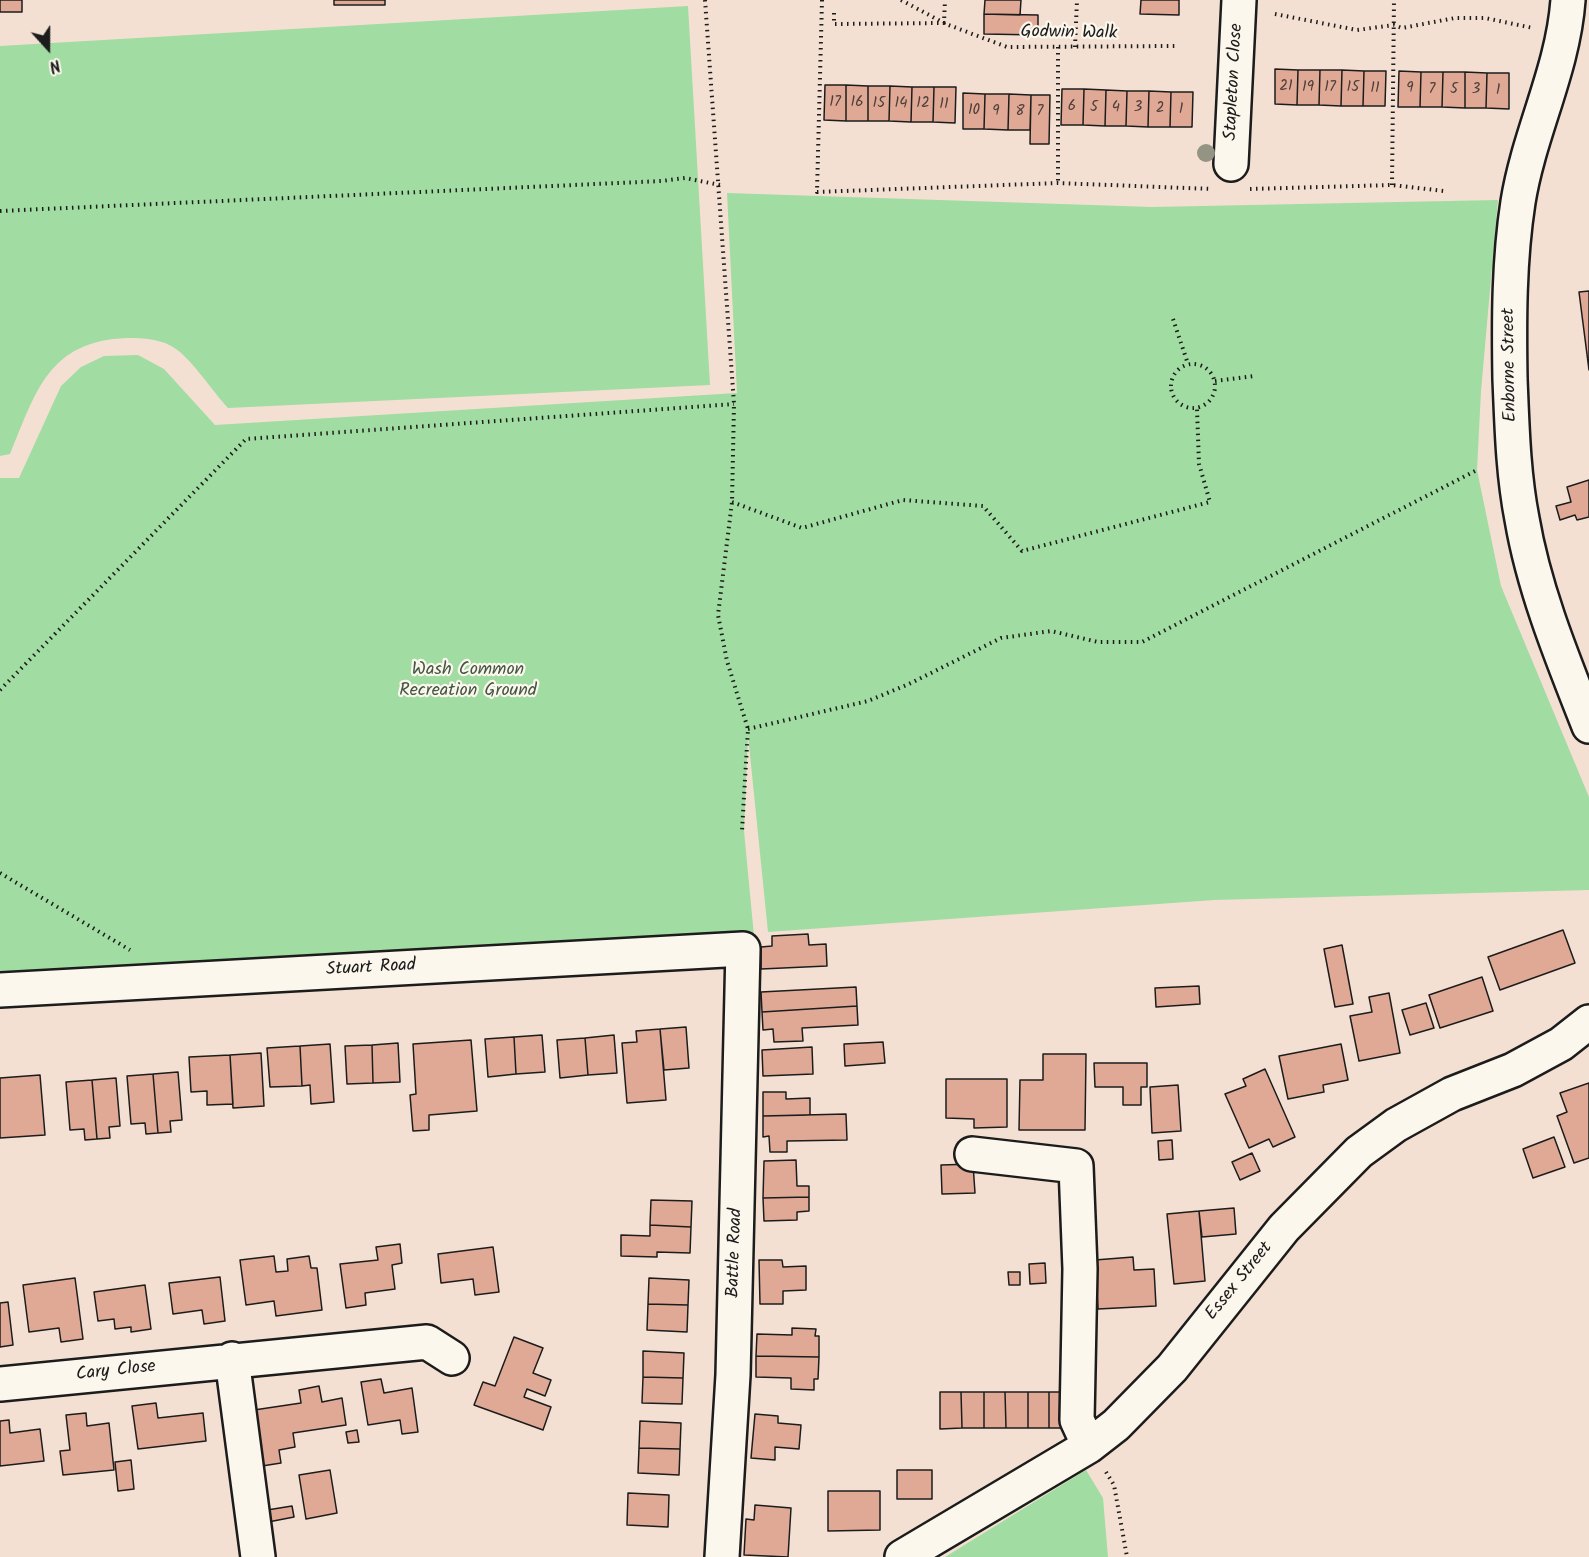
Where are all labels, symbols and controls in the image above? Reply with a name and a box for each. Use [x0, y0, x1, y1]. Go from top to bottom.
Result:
north arrow [18, 18, 78, 78]
street label: Godwin Walk [1020, 22, 1118, 46]
street label: Stapleton Close [1221, 23, 1249, 141]
text: N [45, 52, 64, 79]
house number: 21 [1279, 78, 1293, 96]
house number: 19 [1302, 79, 1314, 97]
house number: 17 [1324, 79, 1336, 97]
house number: 15 [1347, 79, 1359, 97]
house number: 11 [1370, 80, 1380, 98]
house number: 9 [1406, 80, 1414, 98]
house number: 7 [1429, 81, 1435, 99]
house number: 5 [1450, 81, 1458, 99]
house number: 3 [1472, 81, 1480, 99]
house number: 1 [1496, 82, 1500, 100]
house number: 17 [829, 94, 841, 112]
house number: 16 [850, 94, 864, 112]
house number: 15 [873, 95, 885, 113]
house number: 14 [895, 95, 907, 113]
house number: 12 [916, 95, 930, 113]
house number: 11 [939, 96, 949, 114]
house number: 6 [1068, 98, 1076, 116]
house number: 5 [1090, 99, 1098, 117]
house number: 4 [1112, 99, 1120, 117]
house number: 3 [1134, 99, 1142, 117]
house number: 2 [1156, 100, 1164, 118]
house number: 1 [1179, 101, 1183, 119]
house number: 10 [968, 102, 980, 120]
house number: 9 [992, 103, 1000, 121]
house number: 8 [1015, 103, 1025, 121]
house number: 7 [1037, 103, 1043, 121]
street label: Enborne Street [1499, 308, 1523, 422]
park label: Wash Common Recreation Ground [399, 660, 537, 702]
street label: Stuart Road [326, 956, 416, 982]
street label: Battle Road [724, 1208, 748, 1298]
street label: Essex Street [1202, 1238, 1278, 1326]
street label: Cary Close [75, 1357, 157, 1387]

